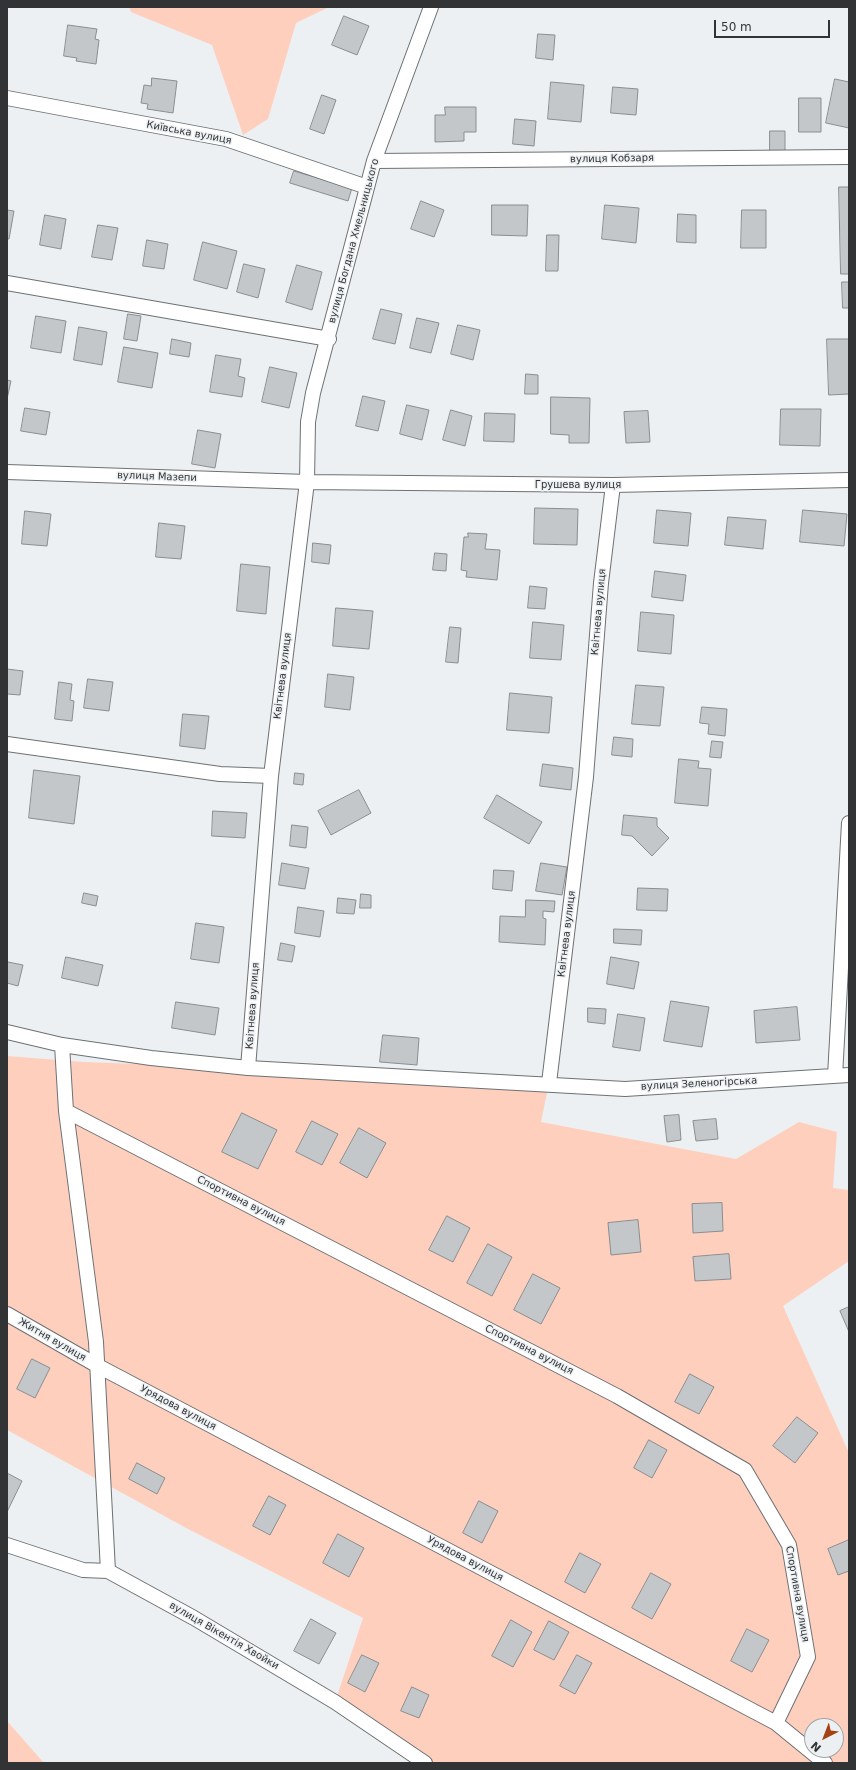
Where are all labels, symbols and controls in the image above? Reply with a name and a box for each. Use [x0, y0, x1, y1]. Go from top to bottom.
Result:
scale bar [716, 12, 832, 38]
text: 50 m [721, 20, 752, 34]
street label: Київська вулиця [145, 119, 233, 147]
street label: вулиця Кобзаря [570, 152, 654, 166]
street label: вулиця Богдана Хмельницького [326, 157, 382, 325]
street label: вулиця Мазепи [117, 470, 197, 484]
street label: Грушева вулиця [535, 479, 621, 491]
street label: Квітнева вулиця [589, 568, 609, 656]
street label: Квітнева вулиця [272, 632, 294, 720]
street label: Квітнева вулиця [556, 890, 578, 978]
street label: Квітнева вулиця [244, 962, 262, 1050]
street label: вулиця Зеленогірська [641, 1075, 757, 1093]
street label: Спортивна вулиця [195, 1174, 287, 1228]
street label: Житня вулиця [16, 1316, 88, 1364]
street label: Спортивна вулиця [483, 1323, 575, 1377]
street label: Урядова вулиця [138, 1383, 218, 1433]
street label: Урядова вулиця [425, 1534, 505, 1584]
street label: Спортивна вулиця [783, 1545, 811, 1643]
street label: вулиця Вікентія Хвойки [167, 1600, 281, 1672]
north arrow [804, 1718, 844, 1758]
text: N [809, 1739, 824, 1754]

